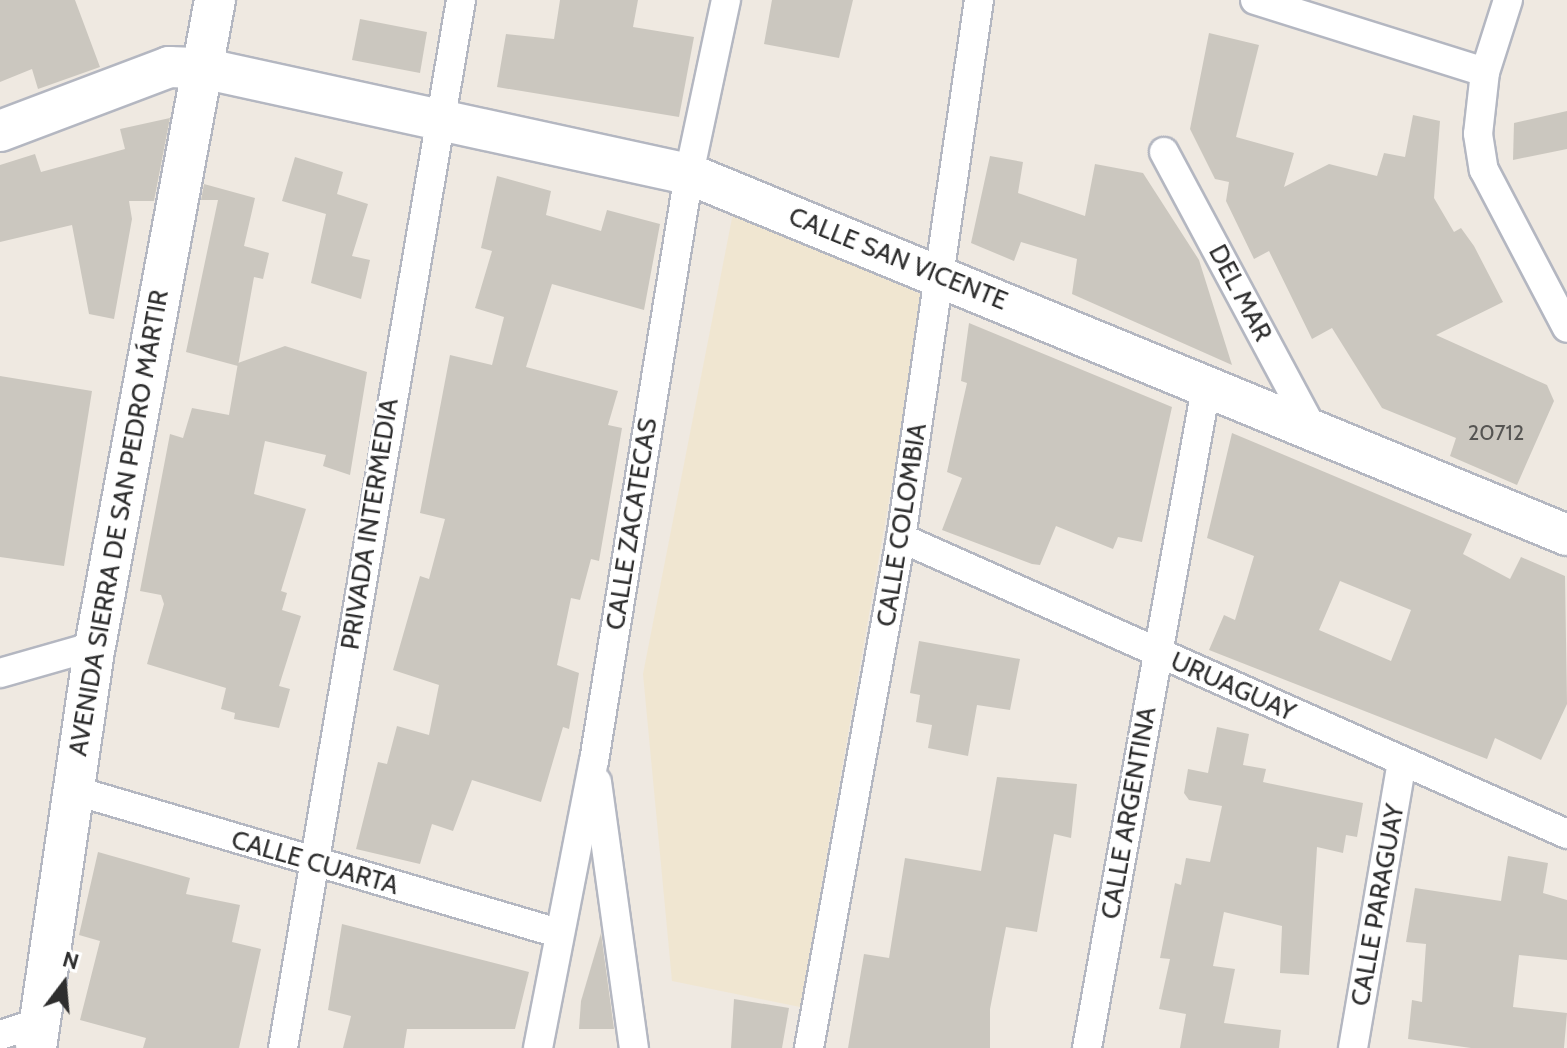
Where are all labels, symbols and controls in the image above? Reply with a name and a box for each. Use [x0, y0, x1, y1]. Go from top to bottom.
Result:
street label: CALLE SAN VICENTE [784, 201, 1012, 317]
street label: DEL MAR [1202, 239, 1278, 347]
street label: AVENIDA SIERRA DE SAN PEDRO MÁRTIR [63, 288, 175, 758]
street label: PRIVADA INTERMEDIA [335, 396, 405, 652]
street label: CALLE ZACATECAS [600, 416, 664, 632]
house number: 20712 [1468, 420, 1524, 446]
street label: CALLE COLOMBIA [871, 421, 933, 629]
street label: URUAGUAY [1166, 646, 1300, 728]
street label: CALLE ARGENTINA [1095, 704, 1163, 922]
street label: CALLE PARAGUAY [1345, 802, 1411, 1008]
street label: CALLE CUARTA [228, 824, 402, 902]
north arrow [24, 944, 104, 1024]
text: N [60, 945, 82, 976]

